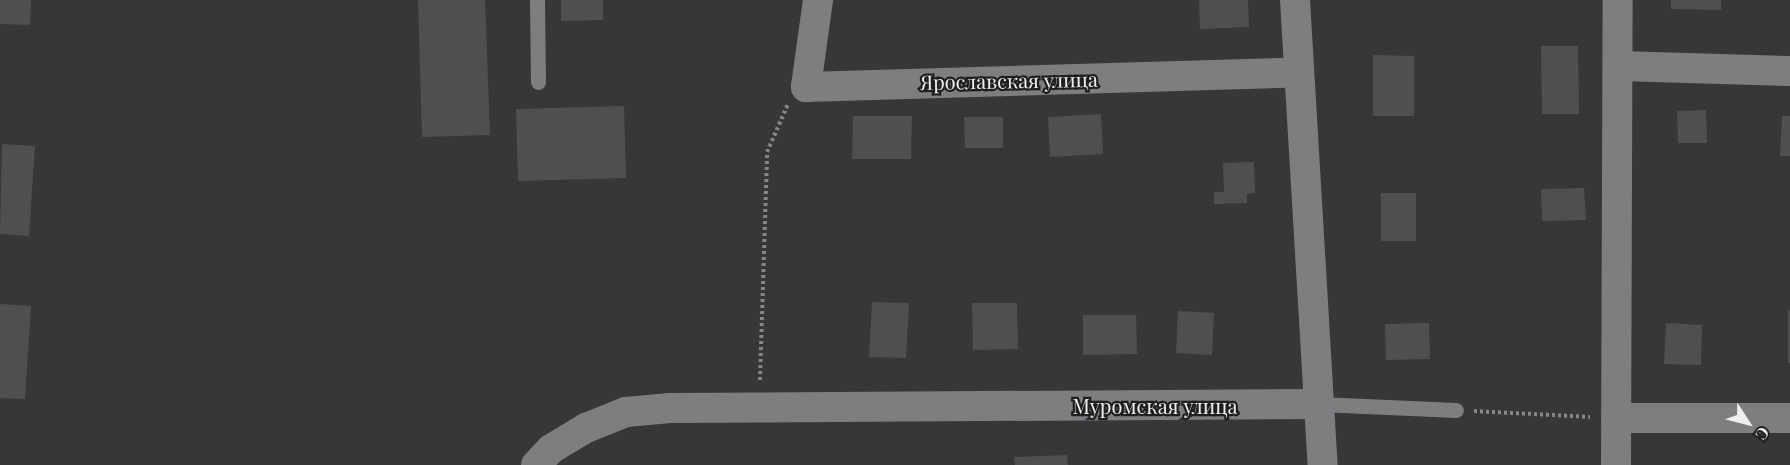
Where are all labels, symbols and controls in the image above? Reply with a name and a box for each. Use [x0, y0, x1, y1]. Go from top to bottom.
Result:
street label: Ярославская улица [920, 66, 1098, 94]
street label: Муромская улица [1073, 393, 1237, 417]
north arrow [1718, 393, 1778, 453]
text: С [1751, 423, 1775, 445]

